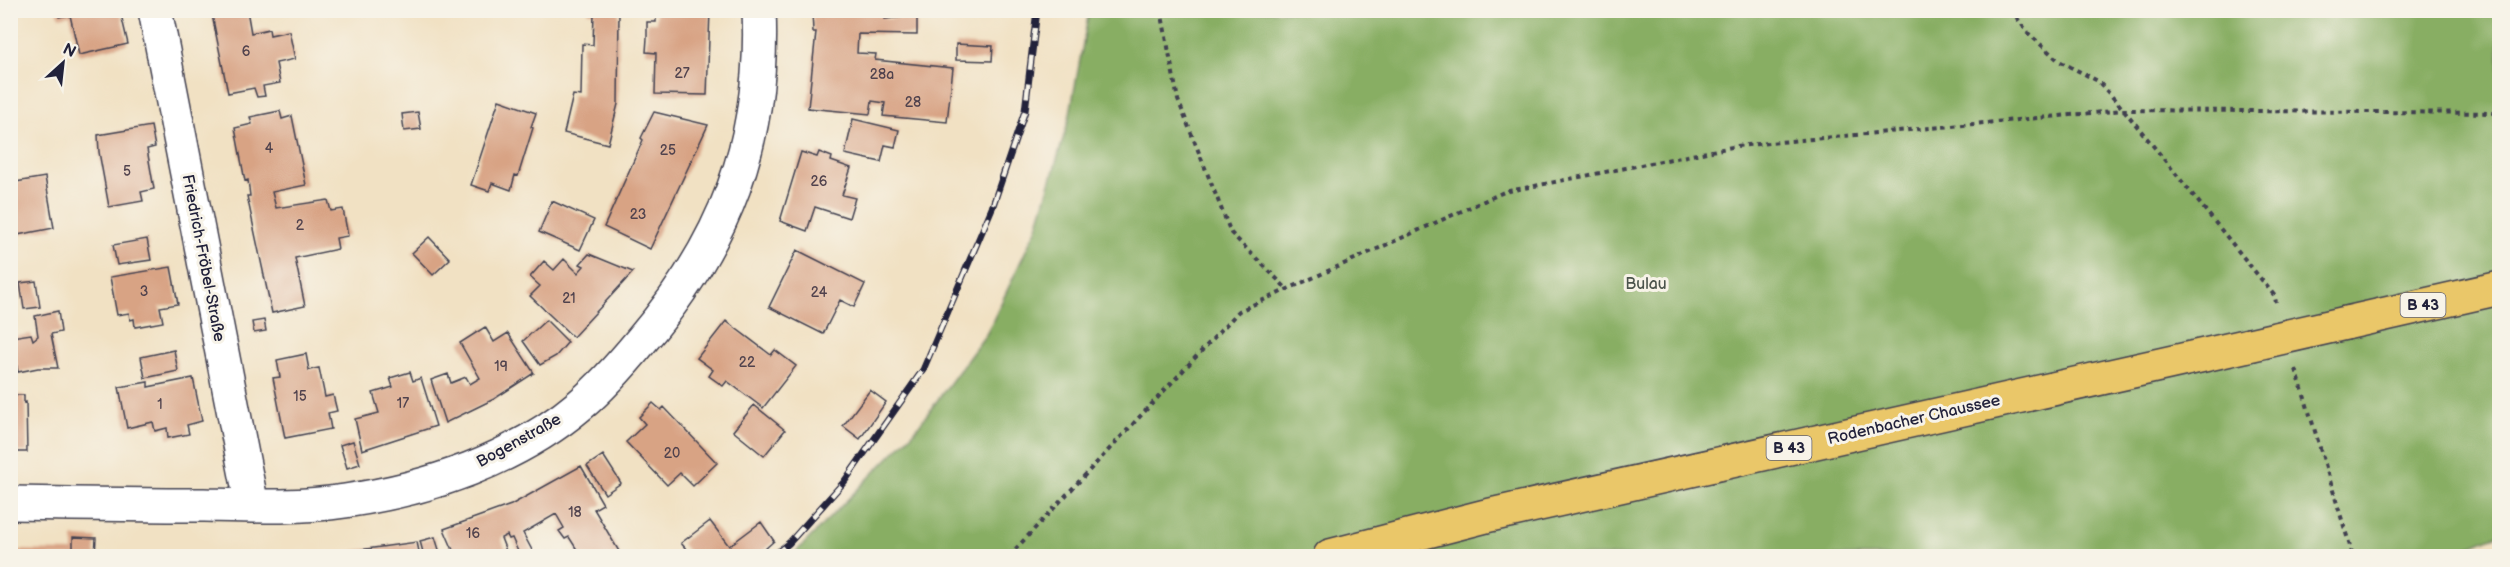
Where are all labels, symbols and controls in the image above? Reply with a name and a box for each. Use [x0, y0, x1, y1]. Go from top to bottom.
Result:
north arrow [33, 33, 93, 93]
text: N [59, 40, 79, 62]
house number: 6 [242, 43, 251, 60]
house number: 27 [674, 65, 690, 82]
house number: 28a [870, 66, 894, 83]
house number: 28 [905, 94, 921, 111]
house number: 4 [265, 140, 274, 157]
house number: 25 [660, 142, 676, 159]
house number: 5 [123, 163, 131, 180]
street label: Friedrich-Fröbel-Straße [177, 173, 229, 344]
house number: 26 [811, 173, 828, 190]
house number: 23 [630, 206, 646, 223]
house number: 2 [296, 217, 305, 234]
park label: Bulau [1625, 275, 1667, 294]
house number: 3 [140, 283, 148, 300]
house number: 24 [811, 284, 828, 301]
house number: 21 [562, 290, 576, 307]
road number: B 43 [2400, 293, 2446, 317]
house number: 22 [739, 354, 756, 371]
house number: 19 [494, 358, 508, 375]
house number: 15 [293, 388, 307, 405]
street label: Rodenbacher Chaussee [1826, 391, 2003, 449]
house number: 17 [397, 395, 409, 412]
house number: 1 [157, 396, 163, 413]
street label: Bogenstraße [473, 410, 565, 472]
road number: B 43 [1766, 436, 1812, 460]
house number: 20 [664, 445, 680, 462]
house number: 18 [568, 504, 582, 521]
house number: 16 [466, 525, 480, 542]

